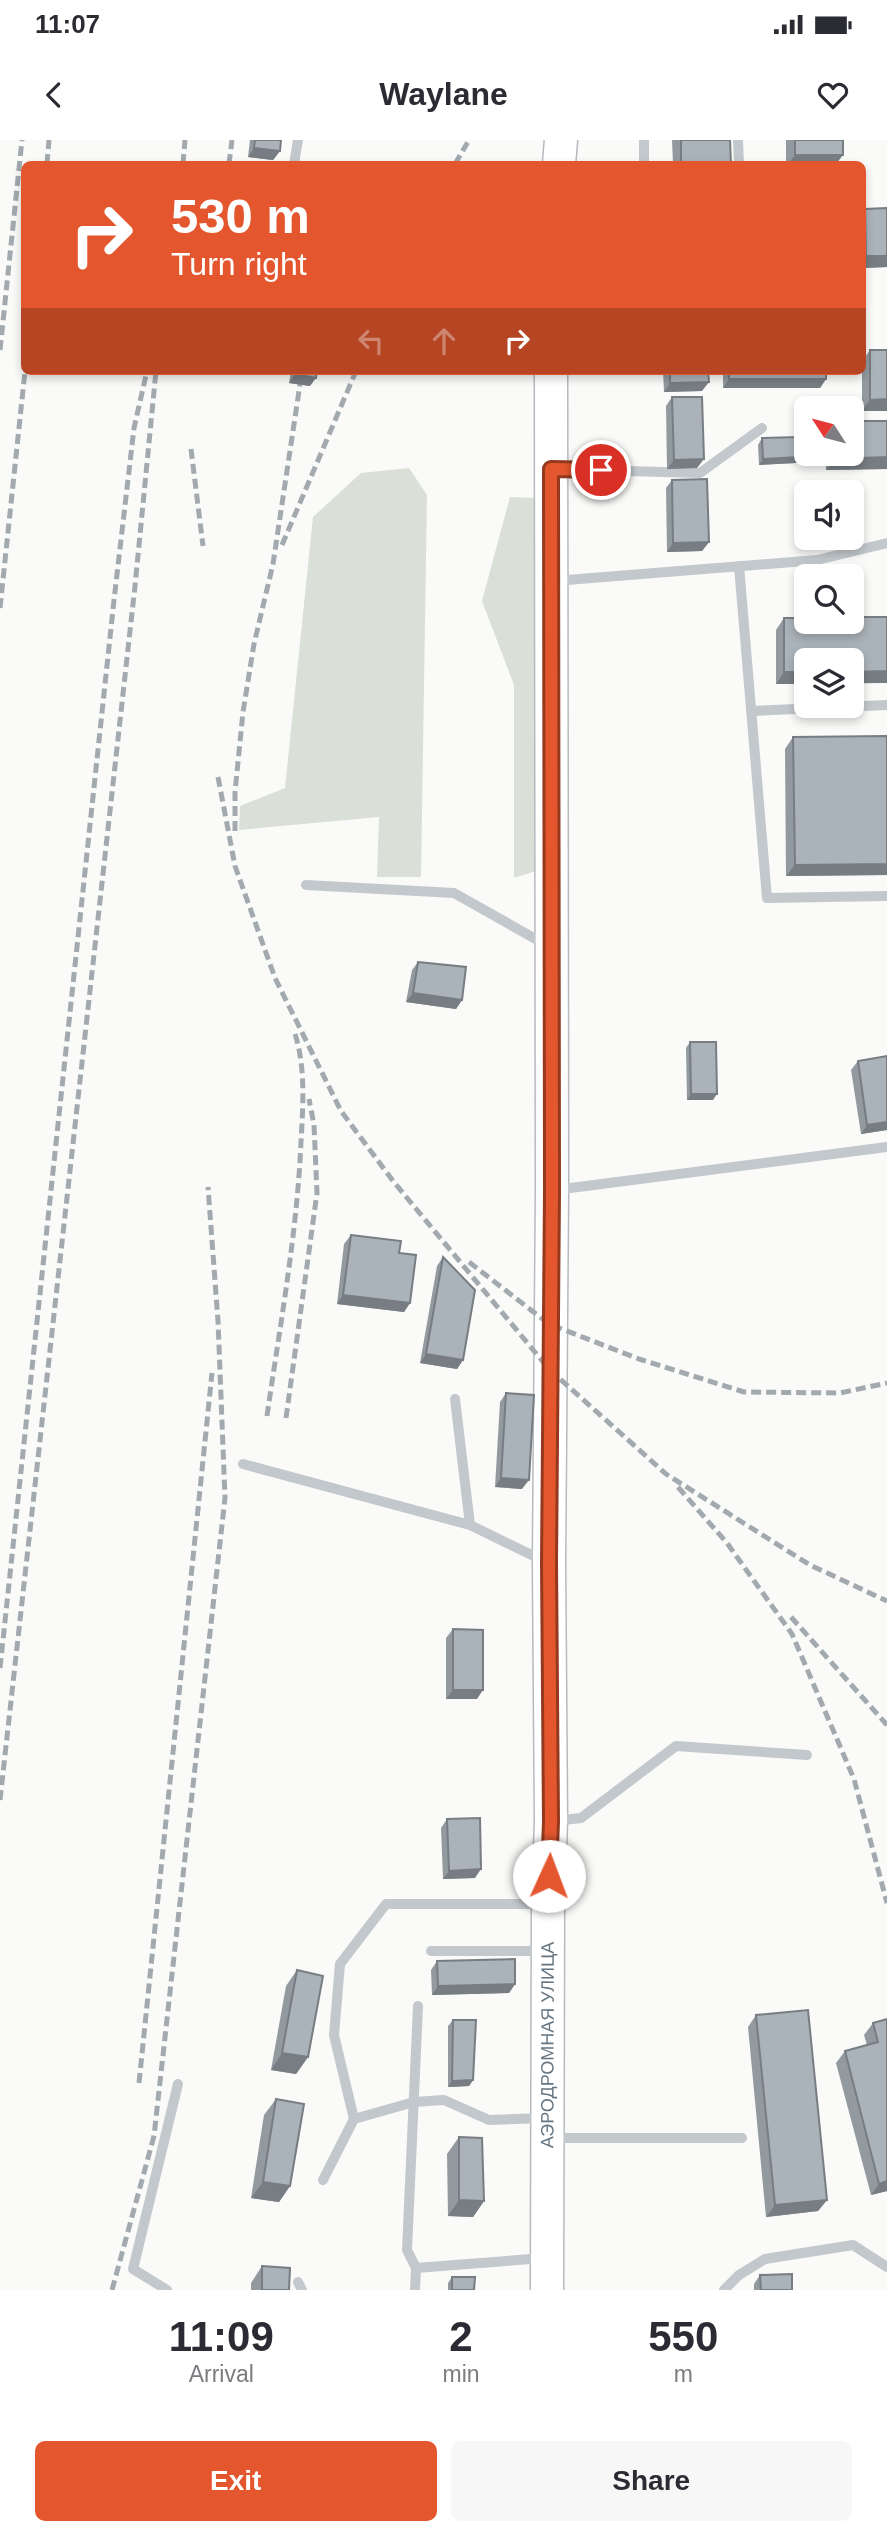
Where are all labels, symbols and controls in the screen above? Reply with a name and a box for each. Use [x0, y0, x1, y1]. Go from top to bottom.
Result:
text: 11:07 [35, 9, 100, 39]
icon: back [35, 76, 73, 114]
text: Waylane [379, 76, 508, 112]
icon: heart [814, 76, 852, 114]
icon: right [56, 189, 147, 280]
text: 530 m [171, 189, 310, 243]
text: Turn right [171, 246, 307, 282]
icon: left [352, 322, 390, 360]
icon: ahead [425, 322, 463, 360]
icon: right [498, 322, 536, 360]
north arrow [794, 396, 864, 466]
map controls [794, 396, 864, 718]
pin [571, 440, 631, 500]
icon: arrive [582, 451, 620, 489]
button: sound [794, 480, 864, 550]
button: search [794, 564, 864, 634]
button: layers [794, 648, 864, 718]
position arrow [512, 1839, 586, 1913]
street label: АЭРОДРОМНАЯ УЛИЦА [537, 1942, 558, 2148]
text: 11:09 [169, 2313, 274, 2360]
text: 2 [449, 2313, 473, 2360]
text: 550 [648, 2313, 718, 2360]
text: Arrival [189, 2361, 254, 2387]
text: min [442, 2361, 480, 2387]
text: m [674, 2361, 693, 2387]
button: Exit [35, 2441, 437, 2521]
button: Share [451, 2441, 852, 2521]

